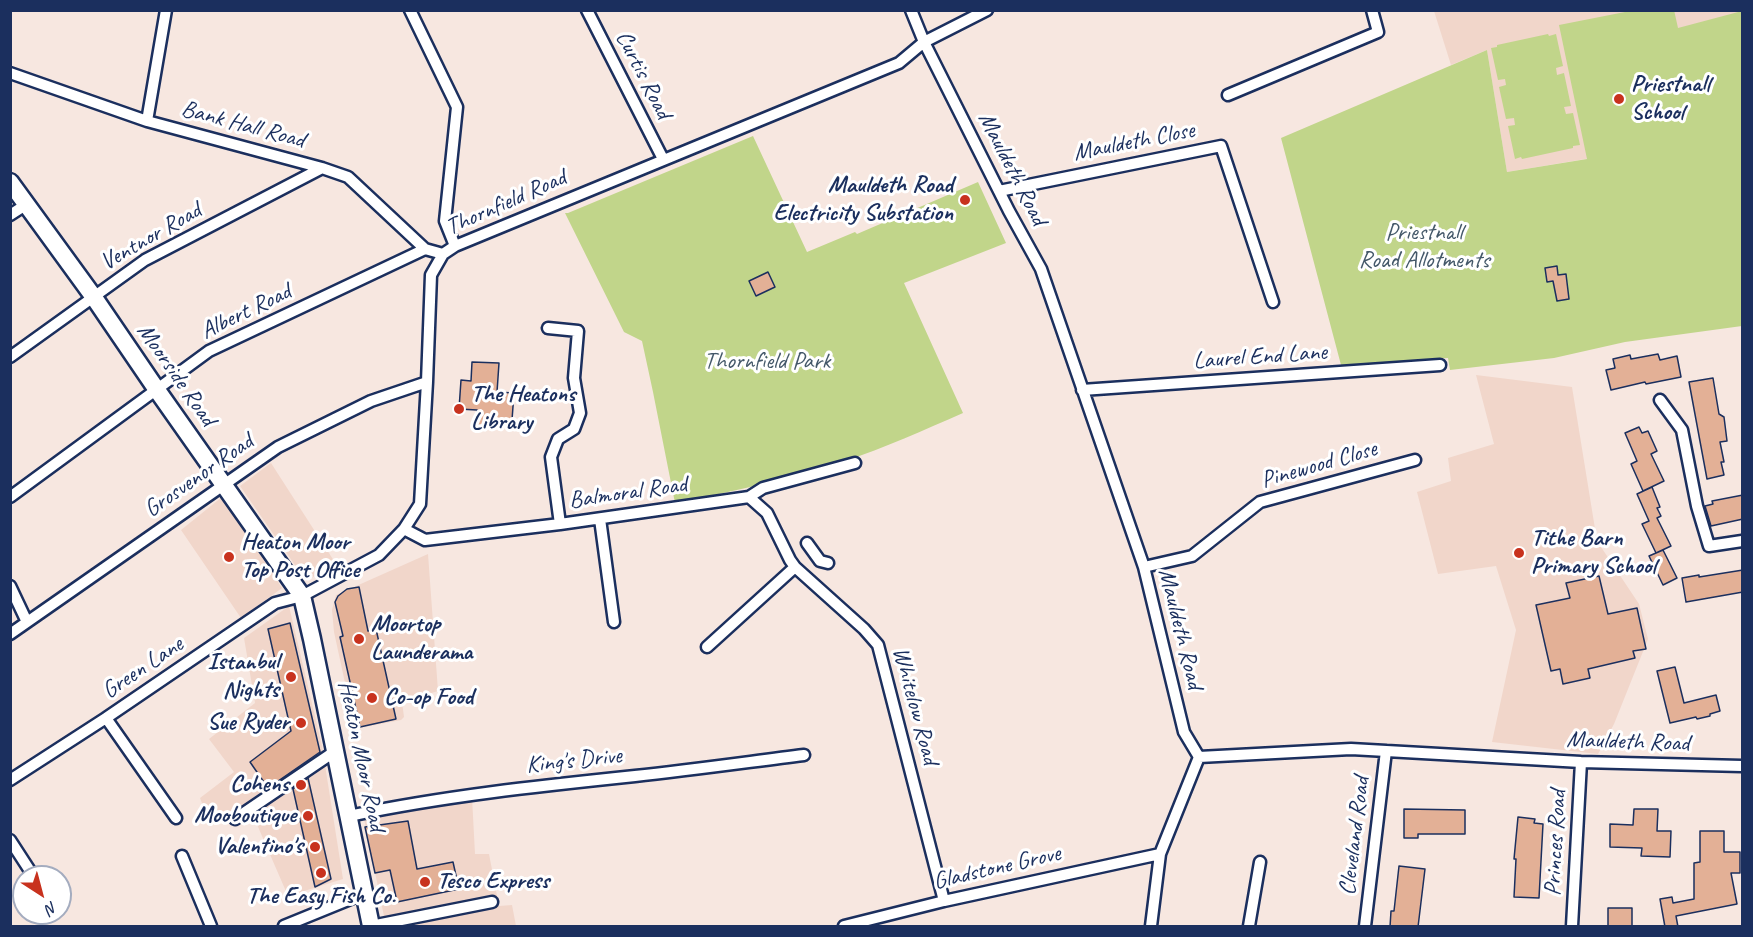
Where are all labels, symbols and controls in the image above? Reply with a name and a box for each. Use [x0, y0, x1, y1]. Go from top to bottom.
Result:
street label: Curtis Road [609, 26, 677, 124]
place label: Priestnall School [1631, 71, 1710, 127]
marker: Priestnall School [1612, 92, 1626, 106]
street label: Bank Hall Road [178, 95, 308, 155]
street label: Mauldeth Road [971, 108, 1053, 230]
street label: Mauldeth Close [1071, 116, 1197, 168]
street label: Thornfield Road [441, 164, 571, 242]
place label: Mauldeth Road Electricity Substation [773, 172, 953, 228]
marker: Mauldeth Road Electricity Substation [958, 193, 972, 207]
street label: Ventnor Road [96, 197, 206, 277]
park label: Priestnall Road Allotments [1359, 219, 1489, 275]
street label: Albert Road [196, 278, 296, 346]
street label: Moorside Road [130, 318, 222, 432]
street label: Laurel End Lane [1192, 338, 1328, 376]
park label: Thornfield Park [704, 348, 830, 376]
place label: The Heatons Library [471, 381, 575, 437]
marker: The Heatons Library [452, 402, 466, 416]
street label: Grosvenor Road [139, 428, 259, 524]
street label: Pinewood Close [1258, 435, 1380, 495]
street label: Balmoral Road [567, 470, 689, 516]
place label: Tithe Barn Primary School [1531, 525, 1656, 581]
place label: Heaton Moor Top Post Office [241, 529, 359, 585]
marker: Tithe Barn Primary School [1512, 546, 1526, 560]
marker: Heaton Moor Top Post Office [222, 550, 236, 564]
street label: Mauldeth Road [1151, 566, 1209, 692]
place label: Moortop Launderama [371, 611, 472, 667]
street label: Green Lane [97, 630, 189, 706]
marker: Moortop Launderama [352, 632, 366, 646]
street label: Whitelow Road [886, 644, 944, 768]
place label: Istanbul Nights [208, 649, 279, 705]
marker: Istanbul Nights [284, 670, 298, 684]
street label: Heaton Moor Road [331, 678, 391, 834]
place label: Co-op Food [384, 684, 473, 712]
marker: Co-op Food [365, 691, 379, 705]
place label: Sue Ryder [207, 709, 289, 737]
marker: Sue Ryder [294, 716, 308, 730]
street label: Mauldeth Road [1566, 725, 1690, 759]
street label: King's Drive [525, 742, 623, 780]
place label: Cohens [230, 771, 289, 799]
street label: Cleveland Road [1333, 775, 1377, 897]
marker: Cohens [294, 778, 308, 792]
street label: Princes Road [1539, 789, 1573, 897]
place label: Mooboutique [194, 802, 296, 830]
marker: Mooboutique [301, 809, 315, 823]
place label: Valentino's [215, 833, 303, 861]
street label: Gladstone Grove [931, 839, 1063, 897]
marker: Valentino's [308, 840, 322, 854]
north arrow [12, 865, 72, 925]
marker: The Easy Fish Co. [314, 866, 328, 880]
place label: Tesco Express [437, 868, 549, 896]
marker: Tesco Express [418, 875, 432, 889]
place label: The Easy Fish Co. [247, 883, 395, 911]
text: N [42, 897, 61, 919]

